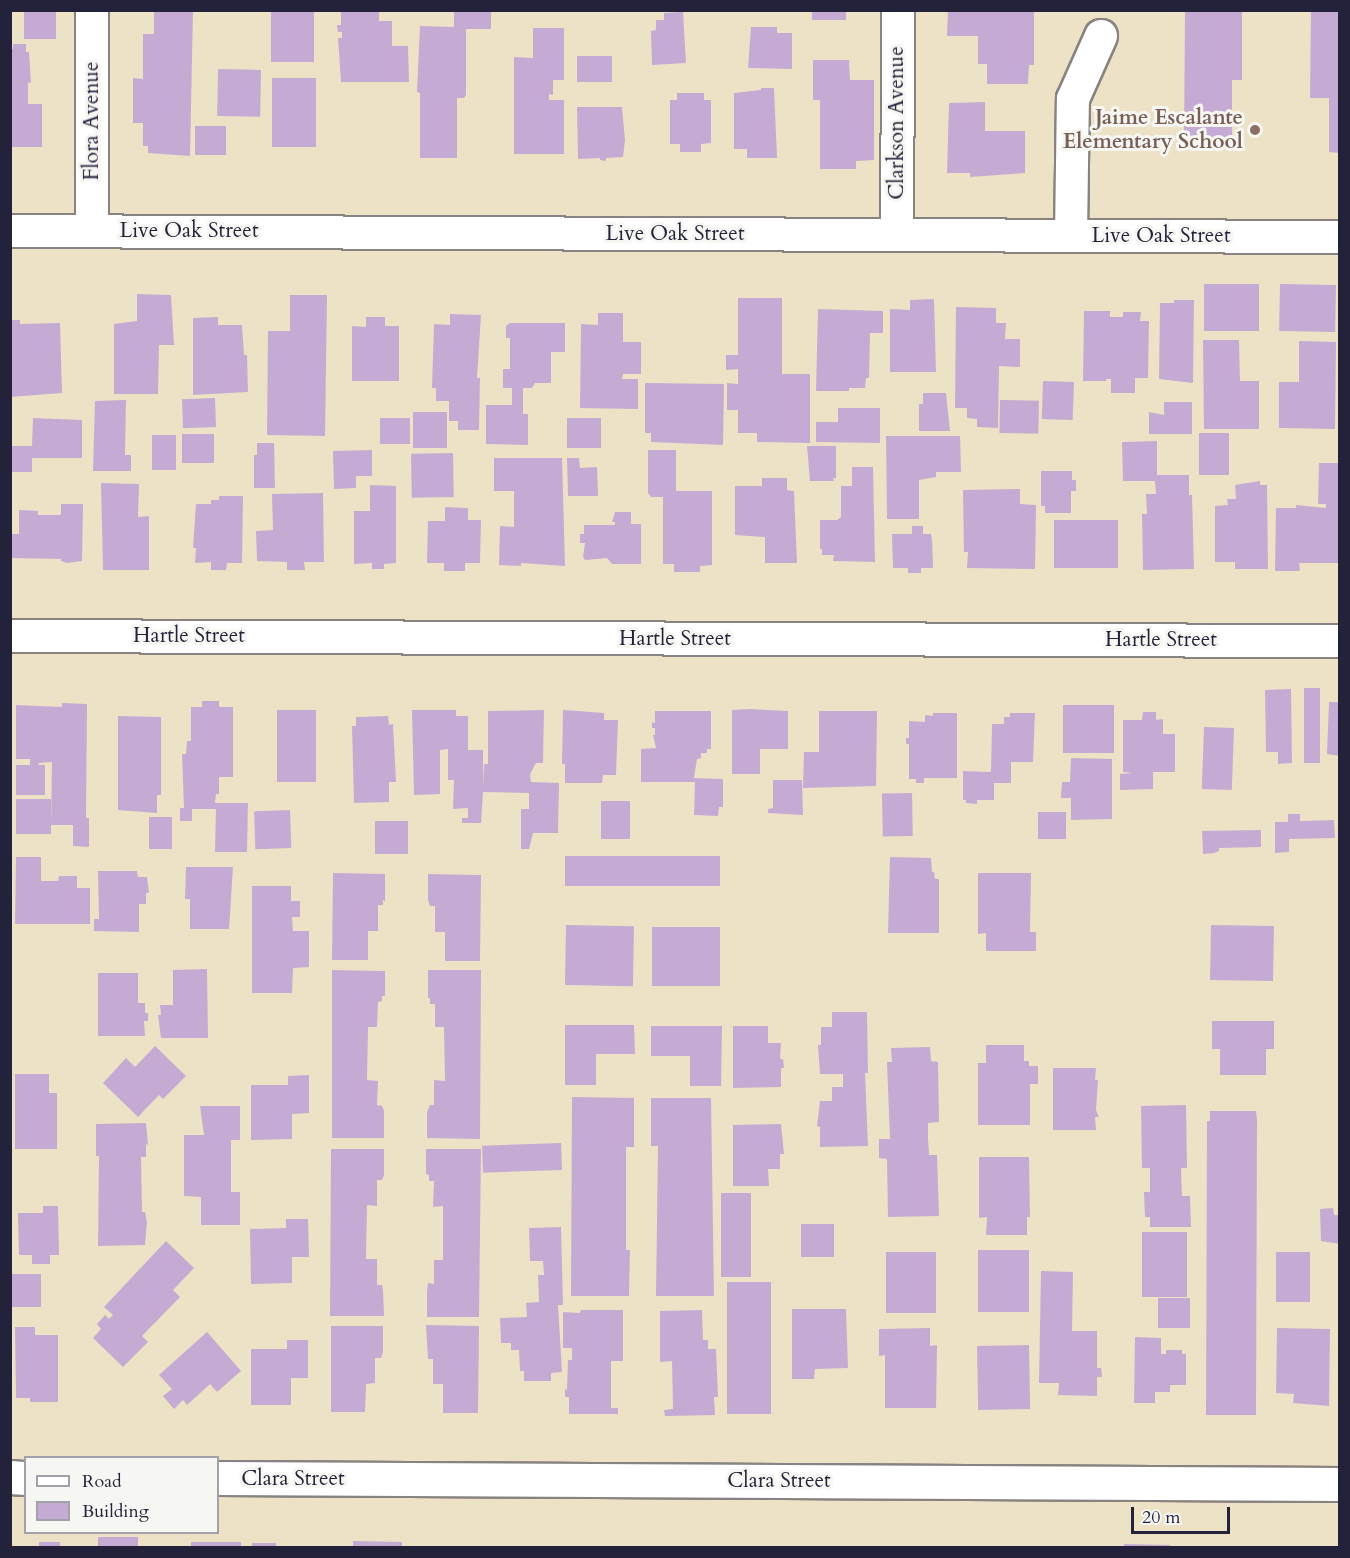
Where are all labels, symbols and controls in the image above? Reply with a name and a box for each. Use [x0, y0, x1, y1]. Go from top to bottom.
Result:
street label: Clarkson Avenue [884, 46, 910, 200]
street label: Flora Avenue [79, 61, 105, 181]
place label: Jaime Escalante Elementary School [1063, 105, 1243, 155]
marker: Jaime Escalante Elementary School [1248, 123, 1262, 137]
street label: Live Oak Street [119, 218, 259, 244]
street label: Live Oak Street [605, 221, 745, 247]
street label: Live Oak Street [1091, 223, 1231, 249]
street label: Hartle Street [133, 623, 245, 649]
street label: Hartle Street [619, 626, 731, 652]
street label: Hartle Street [1105, 627, 1217, 653]
legend [24, 1456, 219, 1534]
street label: Clara Street [241, 1466, 345, 1492]
street label: Clara Street [727, 1468, 831, 1494]
text: Road [82, 1469, 122, 1494]
scale bar [1134, 1495, 1233, 1533]
text: Building [82, 1499, 149, 1524]
text: 20 m [1142, 1505, 1181, 1530]

